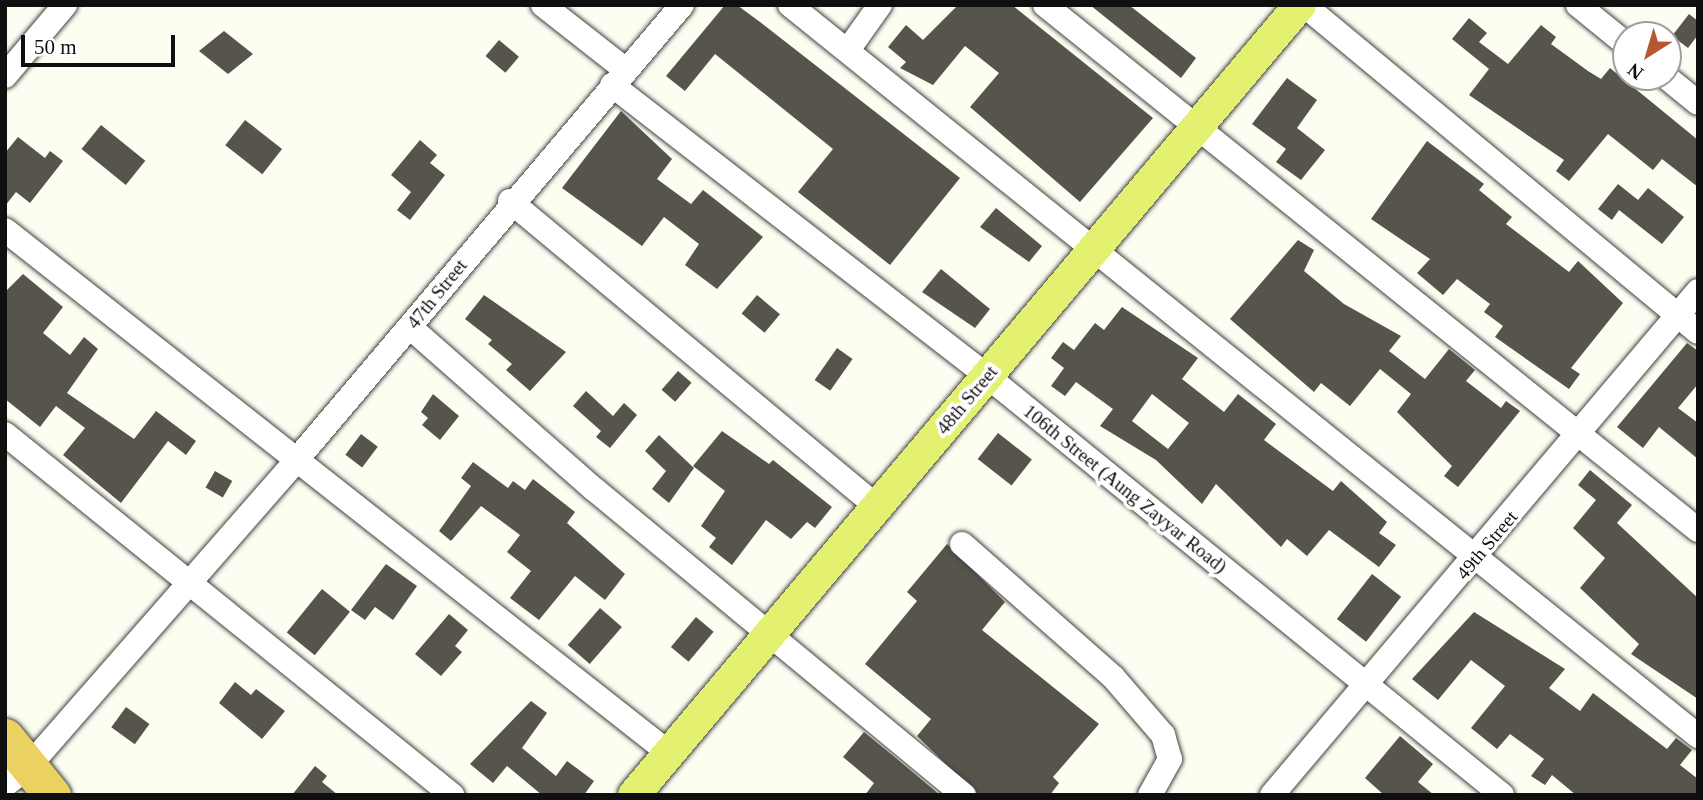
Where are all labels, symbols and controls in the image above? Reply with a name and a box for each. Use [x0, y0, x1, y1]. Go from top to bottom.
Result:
scale bar [24, 21, 178, 65]
north arrow [1612, 21, 1682, 91]
text: 50 m [34, 35, 77, 59]
text: N [1623, 59, 1647, 84]
street label: 47th Street [397, 249, 477, 339]
street label: 48th Street [927, 355, 1007, 445]
street label: 106th Street (Aung Zayyar Road) [1006, 390, 1244, 588]
street label: 49th Street [1447, 500, 1527, 590]

